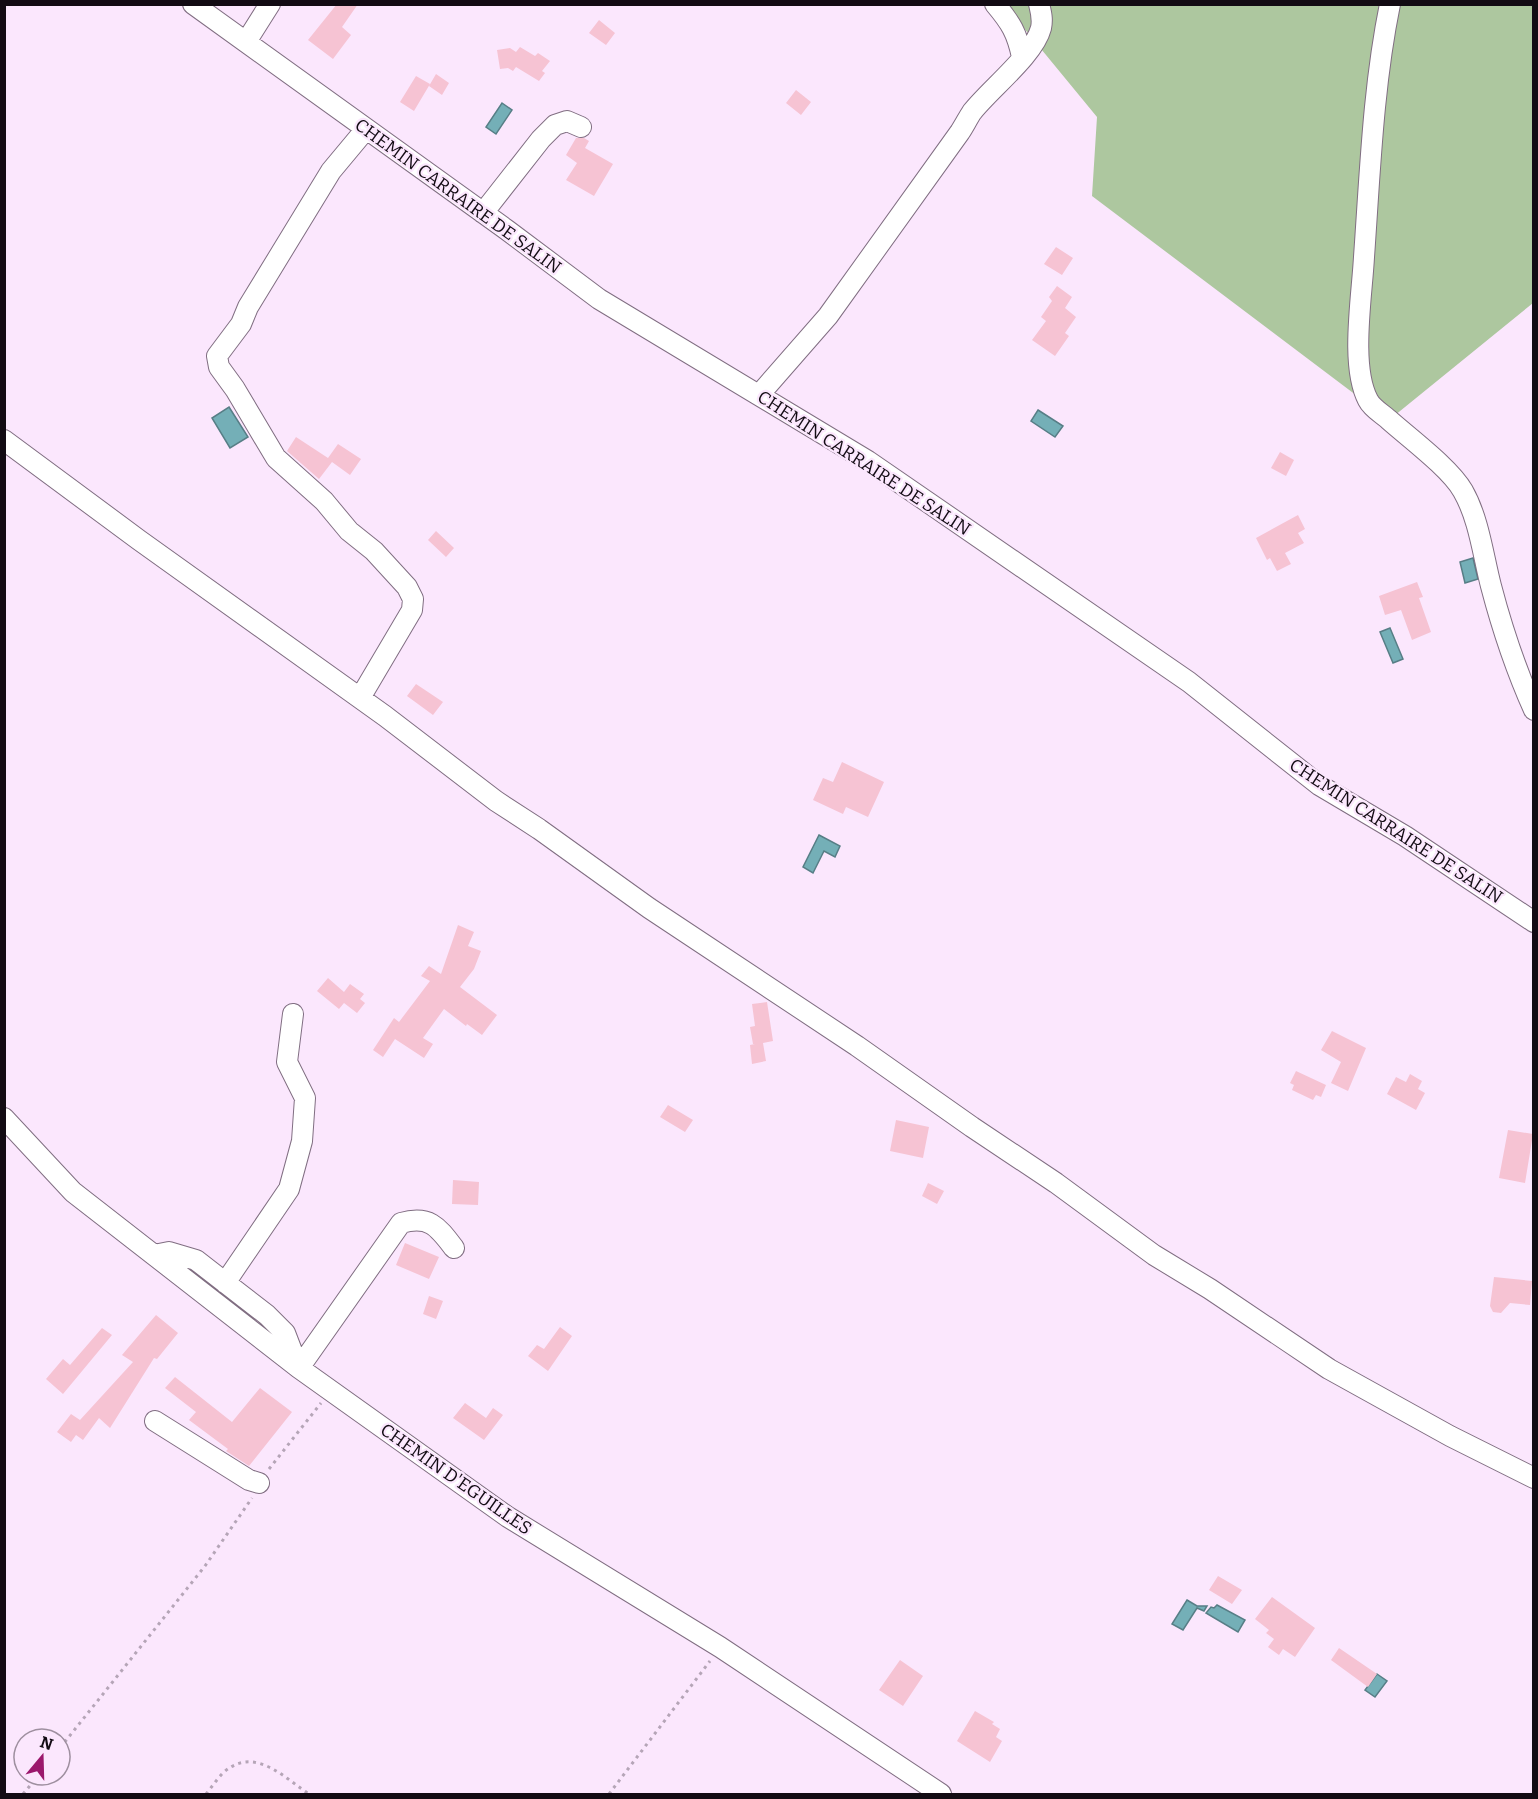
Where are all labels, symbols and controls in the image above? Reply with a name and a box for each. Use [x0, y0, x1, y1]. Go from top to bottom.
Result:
street label: CHEMIN CARRAIRE DE SALIN [350, 114, 566, 278]
street label: CHEMIN CARRAIRE DE SALIN [753, 386, 975, 540]
street label: CHEMIN CARRAIRE DE SALIN [1285, 754, 1507, 908]
street label: CHEMIN D'EGUILLES [376, 1418, 536, 1540]
north arrow [12, 1727, 72, 1787]
text: N [38, 1732, 56, 1754]

